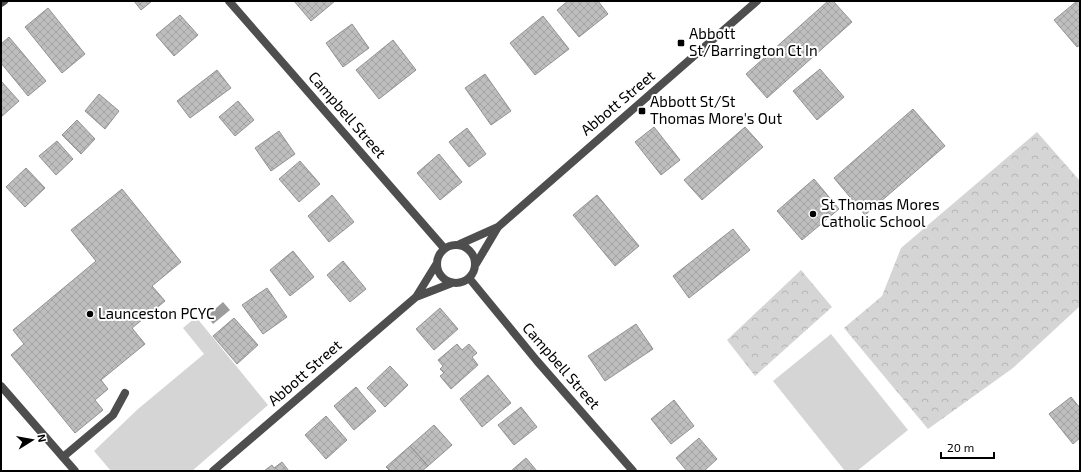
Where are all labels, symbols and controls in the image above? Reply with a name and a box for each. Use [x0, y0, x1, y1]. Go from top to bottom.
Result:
place label: Abbott St/Barrington Ct In [689, 24, 818, 59]
marker: Abbott St/Barrington Ct In [676, 38, 686, 48]
street label: Abbott Street [577, 66, 658, 139]
street label: Campbell Street [305, 67, 390, 162]
place label: Abbott St/St Thomas More's Out [650, 92, 782, 127]
marker: Abbott St/St Thomas More's Out [637, 106, 647, 116]
place label: St Thomas Mores Catholic School [821, 195, 940, 230]
marker: St Thomas Mores Catholic School [808, 209, 818, 219]
place label: Launceston PCYC [98, 304, 215, 322]
marker: Launceston PCYC [85, 309, 95, 319]
street label: Campbell Street [519, 318, 604, 413]
street label: Abbott Street [264, 335, 345, 409]
north arrow [12, 420, 52, 460]
text: N [35, 433, 49, 443]
scale bar [941, 434, 994, 460]
text: 20 m [947, 440, 974, 454]

